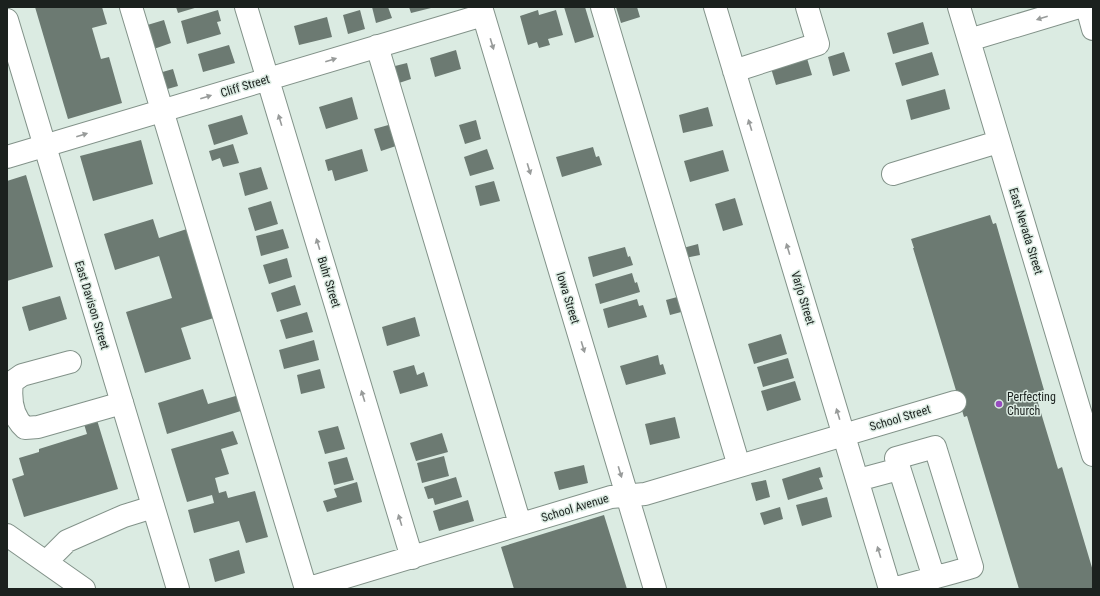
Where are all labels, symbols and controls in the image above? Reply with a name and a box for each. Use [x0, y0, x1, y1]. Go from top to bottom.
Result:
one-way arrow [1036, 15, 1048, 21]
one-way arrow [489, 39, 495, 51]
one-way arrow [325, 57, 337, 63]
street label: Cliff Street [219, 72, 272, 100]
one-way arrow [201, 94, 213, 100]
one-way arrow [277, 114, 283, 126]
one-way arrow [747, 118, 753, 130]
one-way arrow [76, 132, 88, 138]
one-way arrow [526, 163, 532, 175]
street label: East Nevada Street [1006, 186, 1046, 276]
one-way arrow [315, 238, 321, 250]
one-way arrow [785, 243, 791, 255]
street label: Buhr Street [315, 255, 344, 310]
street label: East Davison Street [72, 259, 112, 351]
street label: Varjo Street [788, 269, 818, 327]
street label: Iowa Street [553, 270, 583, 326]
one-way arrow [580, 341, 586, 353]
one-way arrow [360, 390, 366, 402]
place label: Perfecting Church [1007, 390, 1056, 418]
marker: Perfecting Church [994, 399, 1004, 409]
street label: School Street [868, 402, 933, 434]
one-way arrow [835, 407, 841, 419]
one-way arrow [617, 466, 623, 478]
street label: School Avenue [540, 491, 611, 525]
one-way arrow [397, 514, 403, 526]
one-way arrow [876, 545, 882, 557]

